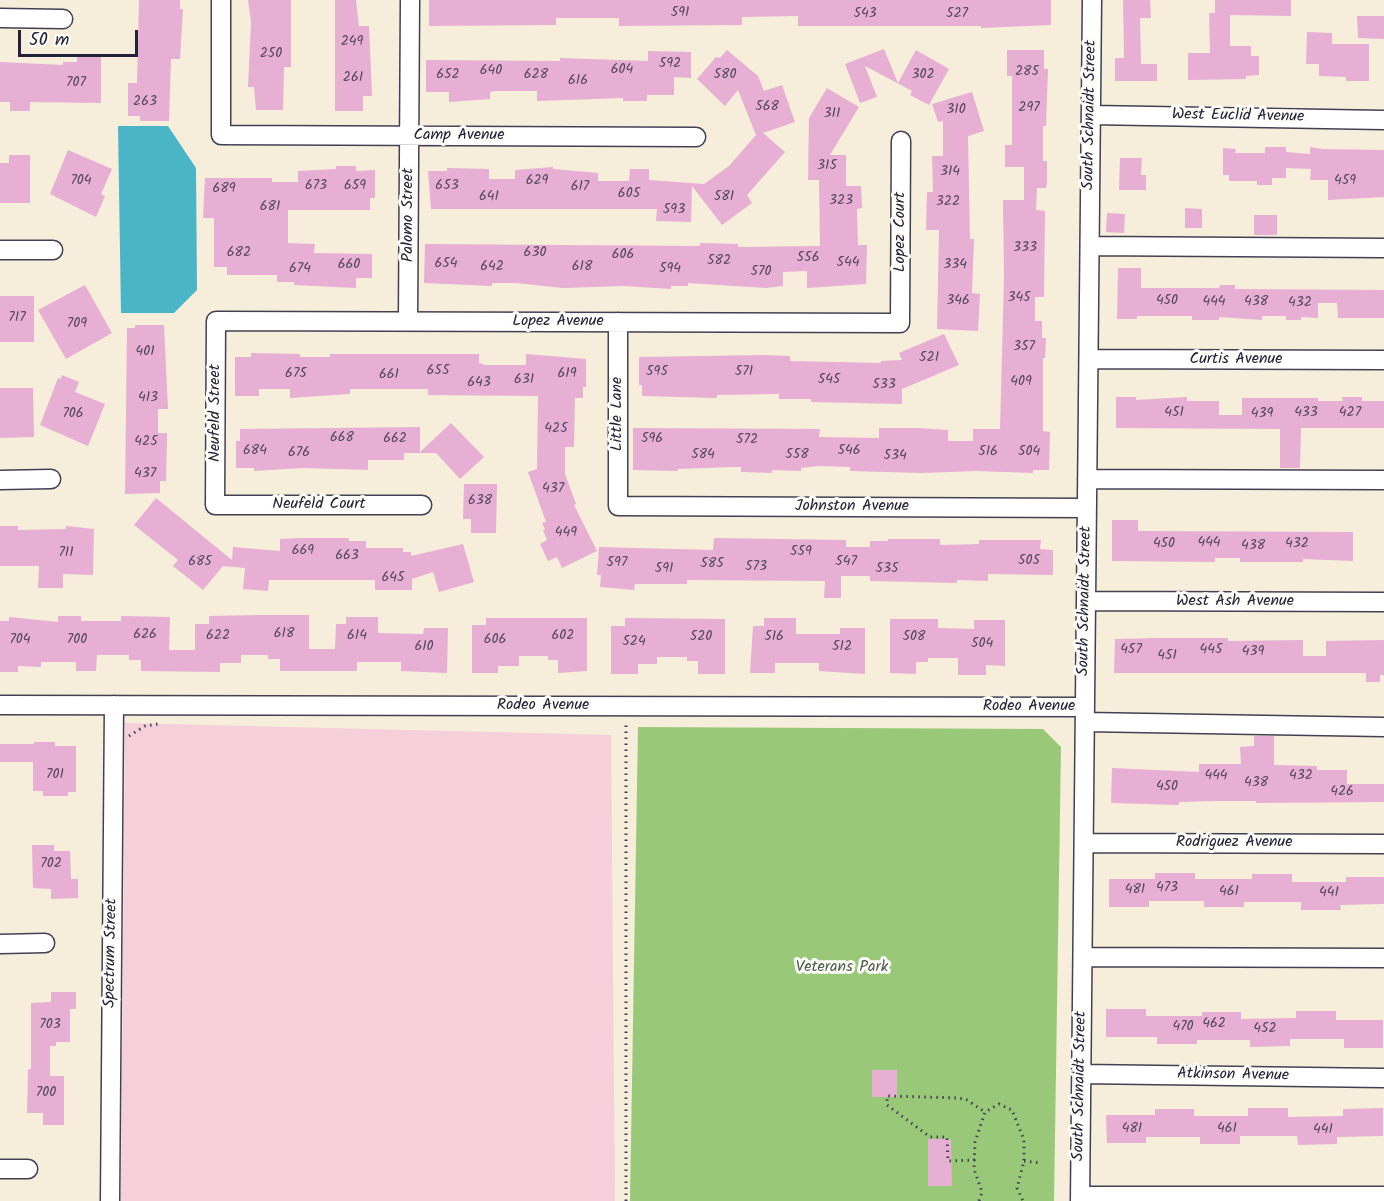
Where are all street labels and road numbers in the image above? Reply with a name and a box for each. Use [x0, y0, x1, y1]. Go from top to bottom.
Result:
street label: South Schnaidt Street [1080, 40, 1102, 190]
street label: West Euclid Avenue [1172, 106, 1304, 128]
street label: Camp Avenue [414, 126, 504, 146]
street label: Palomo Street [399, 168, 419, 262]
street label: Lopez Court [891, 192, 911, 272]
street label: Lopez Avenue [512, 312, 604, 332]
street label: Curtis Avenue [1190, 350, 1282, 370]
street label: Neufeld Street [206, 364, 226, 462]
street label: Little Lane [608, 377, 628, 451]
street label: Neufeld Court [272, 495, 366, 515]
street label: Johnston Avenue [795, 497, 909, 517]
street label: South Schnaidt Street [1075, 526, 1097, 676]
street label: West Ash Avenue [1176, 592, 1294, 612]
street label: Rodeo Avenue [497, 696, 589, 716]
street label: Rodeo Avenue [983, 697, 1075, 717]
street label: Rodriguez Avenue [1176, 833, 1292, 853]
street label: Spectrum Street [101, 898, 123, 1008]
street label: South Schnaidt Street [1070, 1011, 1092, 1161]
street label: Atkinson Avenue [1177, 1065, 1289, 1087]

